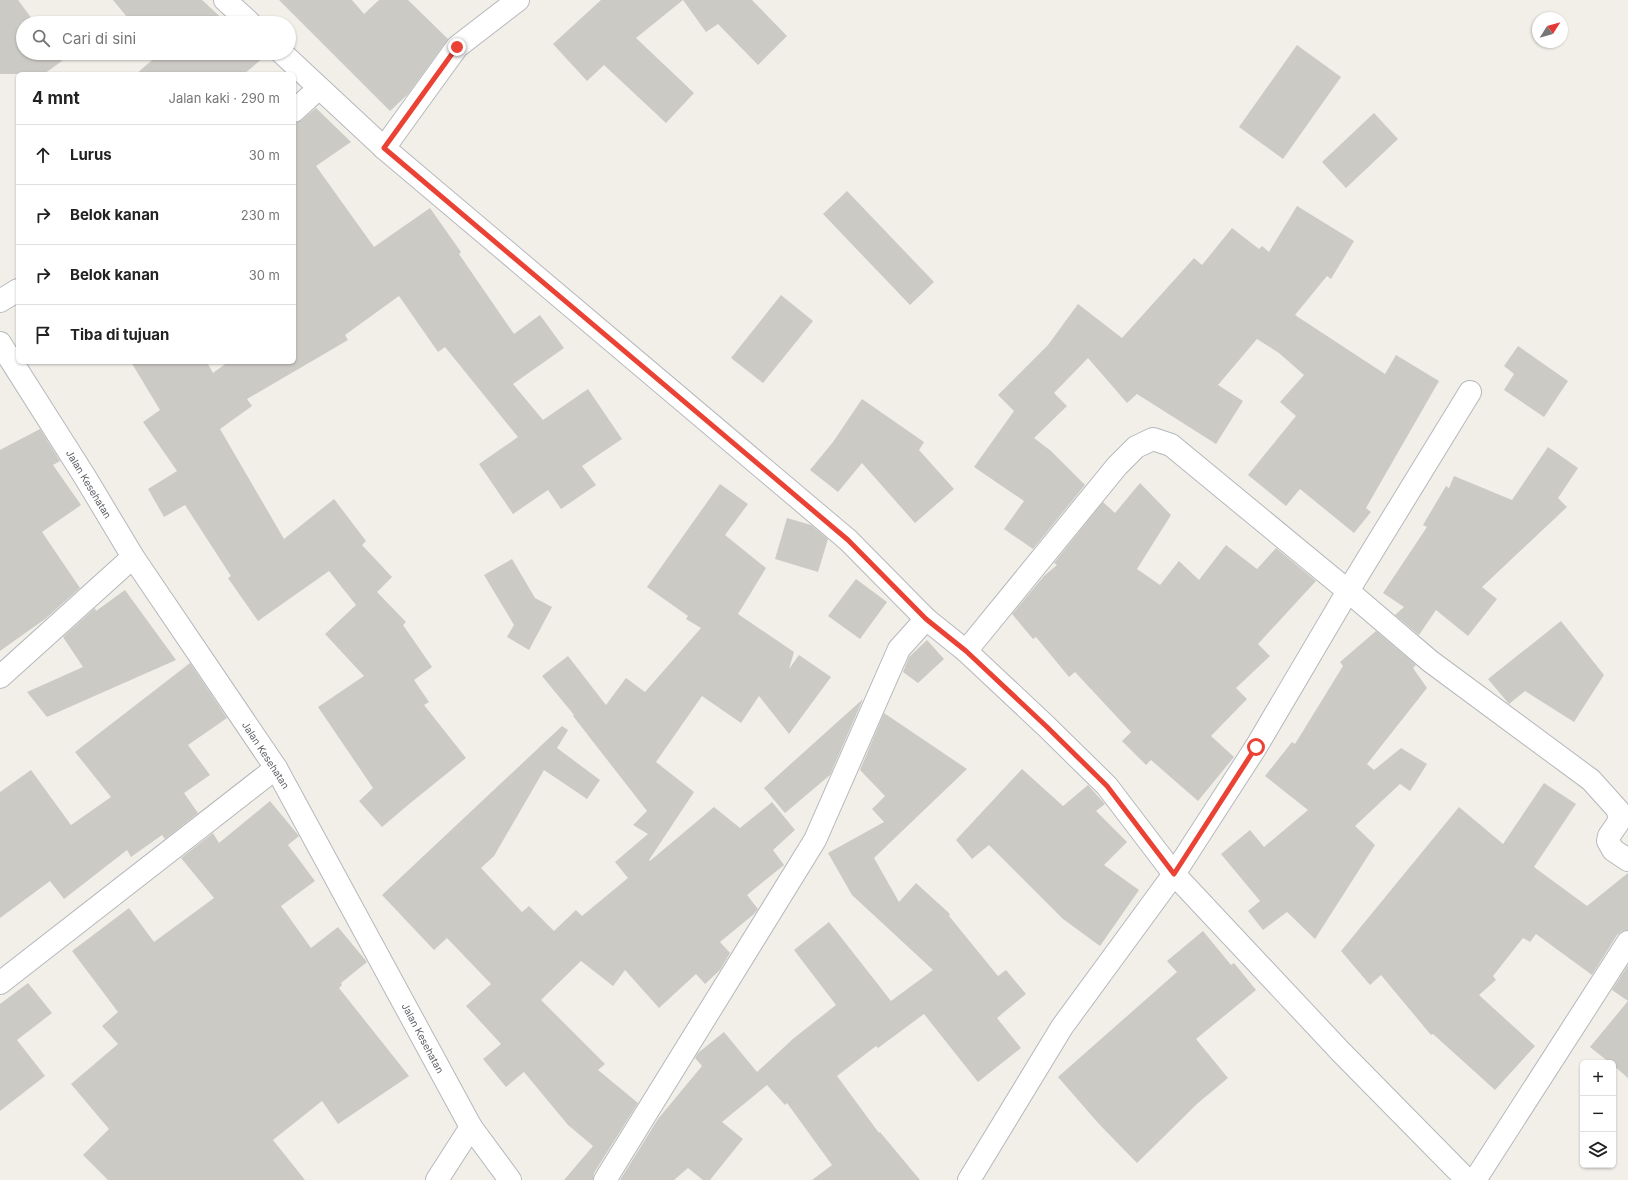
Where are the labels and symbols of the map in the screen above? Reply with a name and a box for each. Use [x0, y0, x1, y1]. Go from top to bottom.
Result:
north arrow [1532, 12, 1568, 48]
route end [448, 38, 466, 56]
street label: Jalan Kesehatan [64, 448, 114, 520]
street label: Jalan Kesehatan [240, 719, 292, 791]
route start [1247, 738, 1265, 756]
street label: Jalan Kesehatan [399, 1001, 447, 1075]

